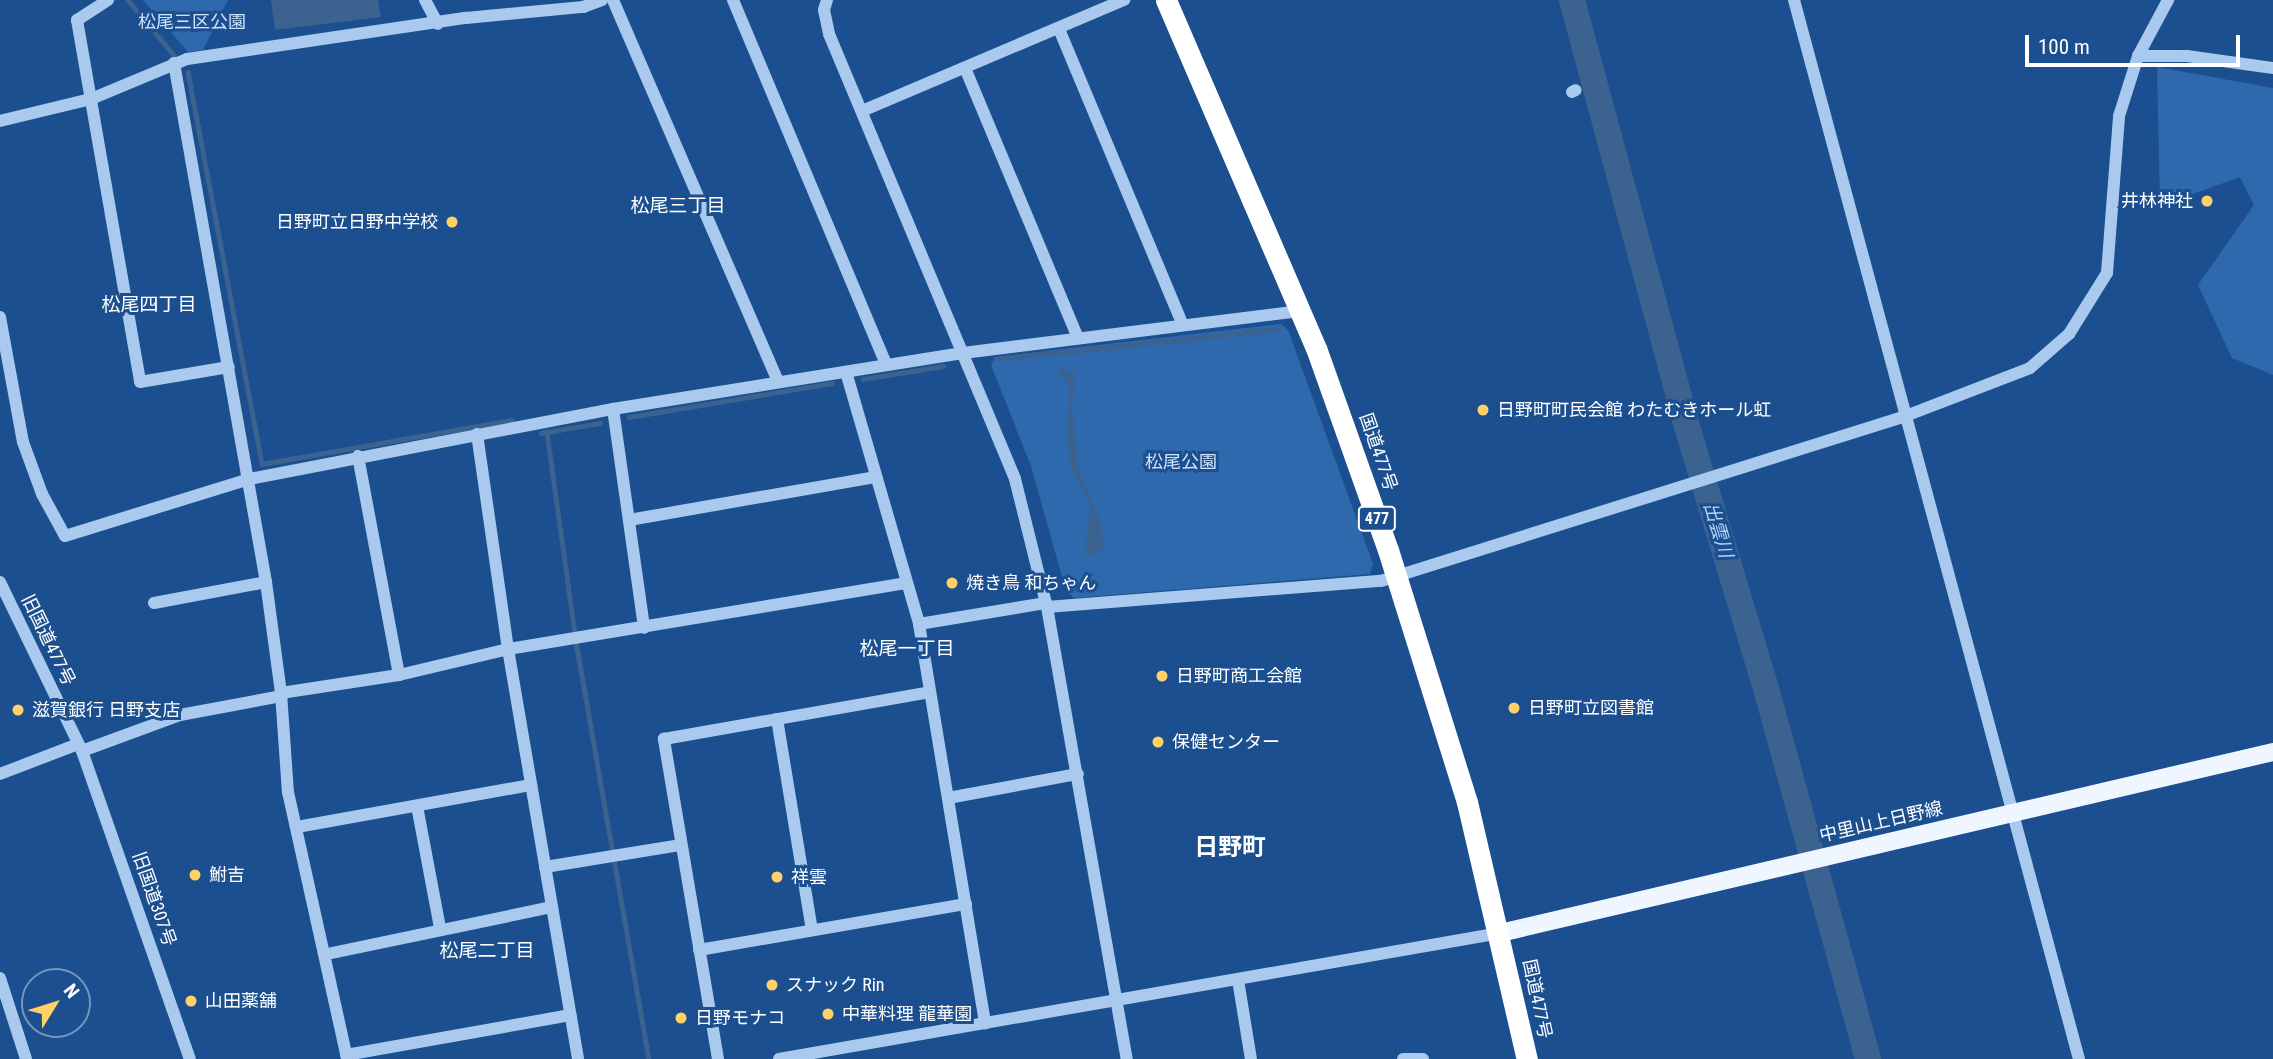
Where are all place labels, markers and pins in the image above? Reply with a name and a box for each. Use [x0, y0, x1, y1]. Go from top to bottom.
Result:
place label: 井林神社 [2121, 190, 2193, 212]
marker: 井林神社 [2199, 193, 2215, 209]
place label: 日野町立日野中学校 [276, 211, 438, 233]
marker: 日野町立日野中学校 [444, 214, 460, 230]
place label: 日野町町民会館 わたむきホール虹 [1497, 399, 1771, 421]
marker: 日野町町民会館 わたむきホール虹 [1475, 402, 1491, 418]
place label: 焼き鳥 和ちゃん [966, 572, 1096, 594]
marker: 焼き鳥 和ちゃん [944, 575, 960, 591]
place label: 日野町商工会館 [1176, 665, 1302, 687]
marker: 日野町商工会館 [1154, 668, 1170, 684]
place label: 日野町立図書館 [1528, 697, 1654, 719]
place label: 滋賀銀行 日野支店 [32, 699, 180, 721]
marker: 日野町立図書館 [1506, 700, 1522, 716]
marker: 滋賀銀行 日野支店 [10, 702, 26, 718]
place label: 保健センター [1172, 731, 1280, 753]
marker: 保健センター [1150, 734, 1166, 750]
place label: 鮒吉 [209, 864, 245, 886]
place label: 祥雲 [791, 866, 827, 888]
marker: 鮒吉 [187, 867, 203, 883]
marker: 祥雲 [769, 869, 785, 885]
place label: スナック Rin [786, 974, 885, 996]
marker: スナック Rin [764, 977, 780, 993]
place label: 山田薬舗 [205, 990, 277, 1012]
marker: 山田薬舗 [183, 993, 199, 1009]
place label: 中華料理 龍華園 [842, 1003, 972, 1025]
marker: 中華料理 龍華園 [820, 1006, 836, 1022]
place label: 日野モナコ [695, 1007, 785, 1029]
marker: 日野モナコ [673, 1010, 689, 1026]

